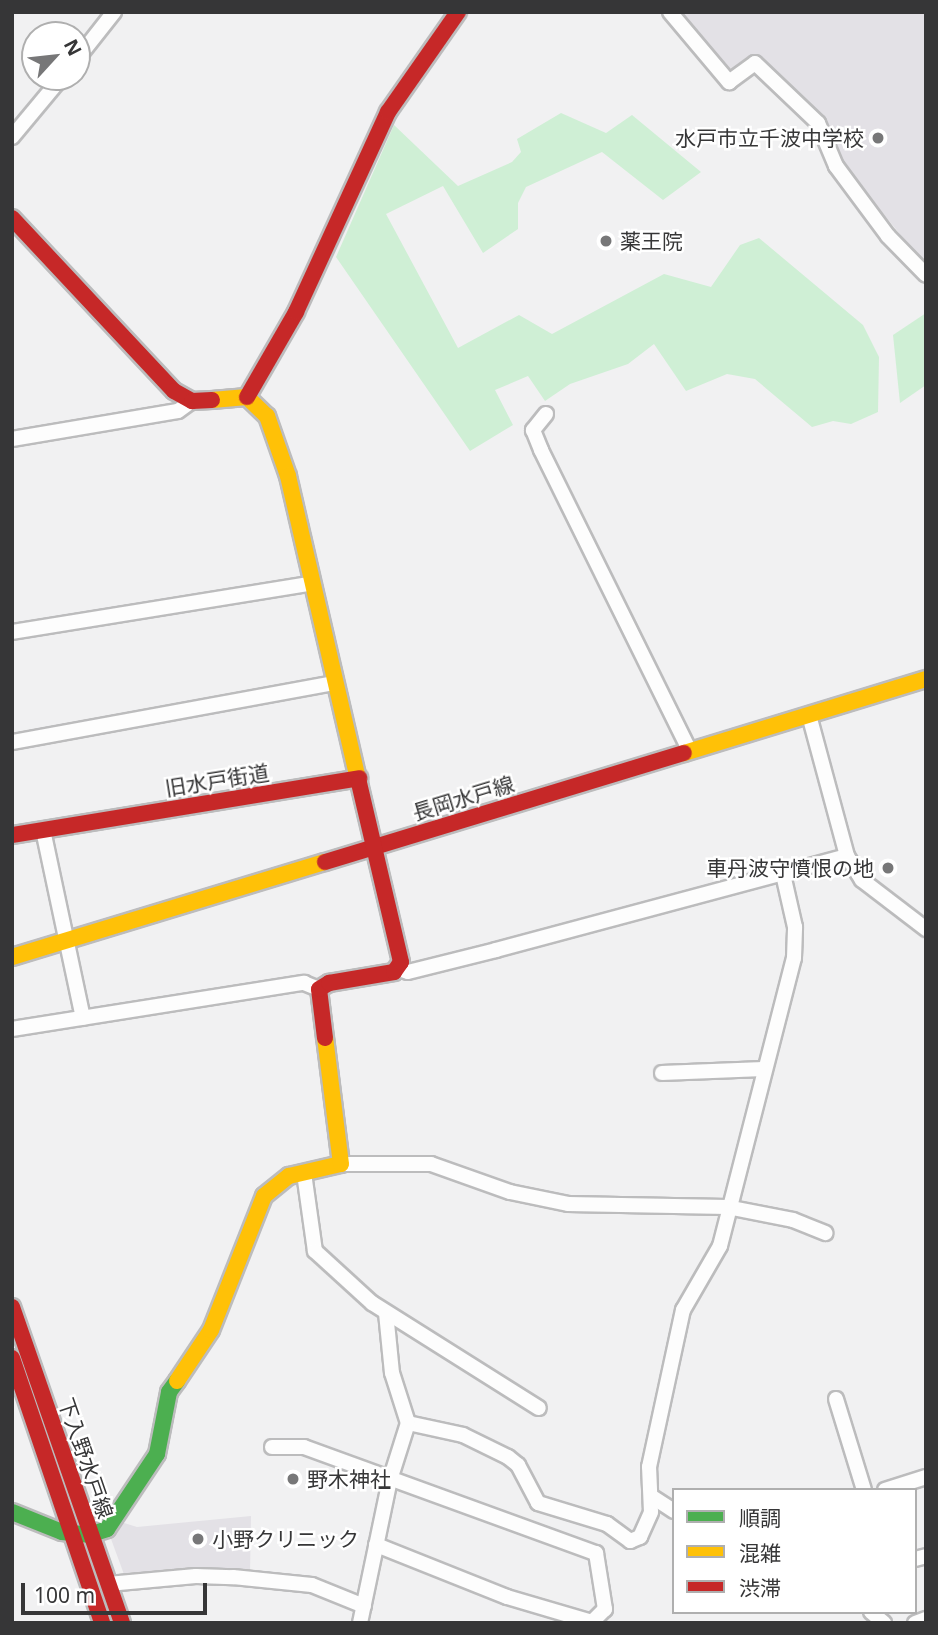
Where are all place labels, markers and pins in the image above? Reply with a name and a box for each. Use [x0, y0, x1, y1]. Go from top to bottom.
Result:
place label: 水戸市立千波中学校 [675, 125, 864, 151]
marker: 水戸市立千波中学校 [870, 130, 886, 146]
place label: 薬王院 [620, 228, 683, 254]
marker: 薬王院 [598, 233, 614, 249]
place label: 車丹波守憤恨の地 [706, 855, 874, 881]
marker: 車丹波守憤恨の地 [880, 860, 896, 876]
place label: 野木神社 [307, 1466, 391, 1492]
marker: 野木神社 [285, 1471, 301, 1487]
place label: 小野クリニック [212, 1526, 359, 1552]
marker: 小野クリニック [190, 1531, 206, 1547]

